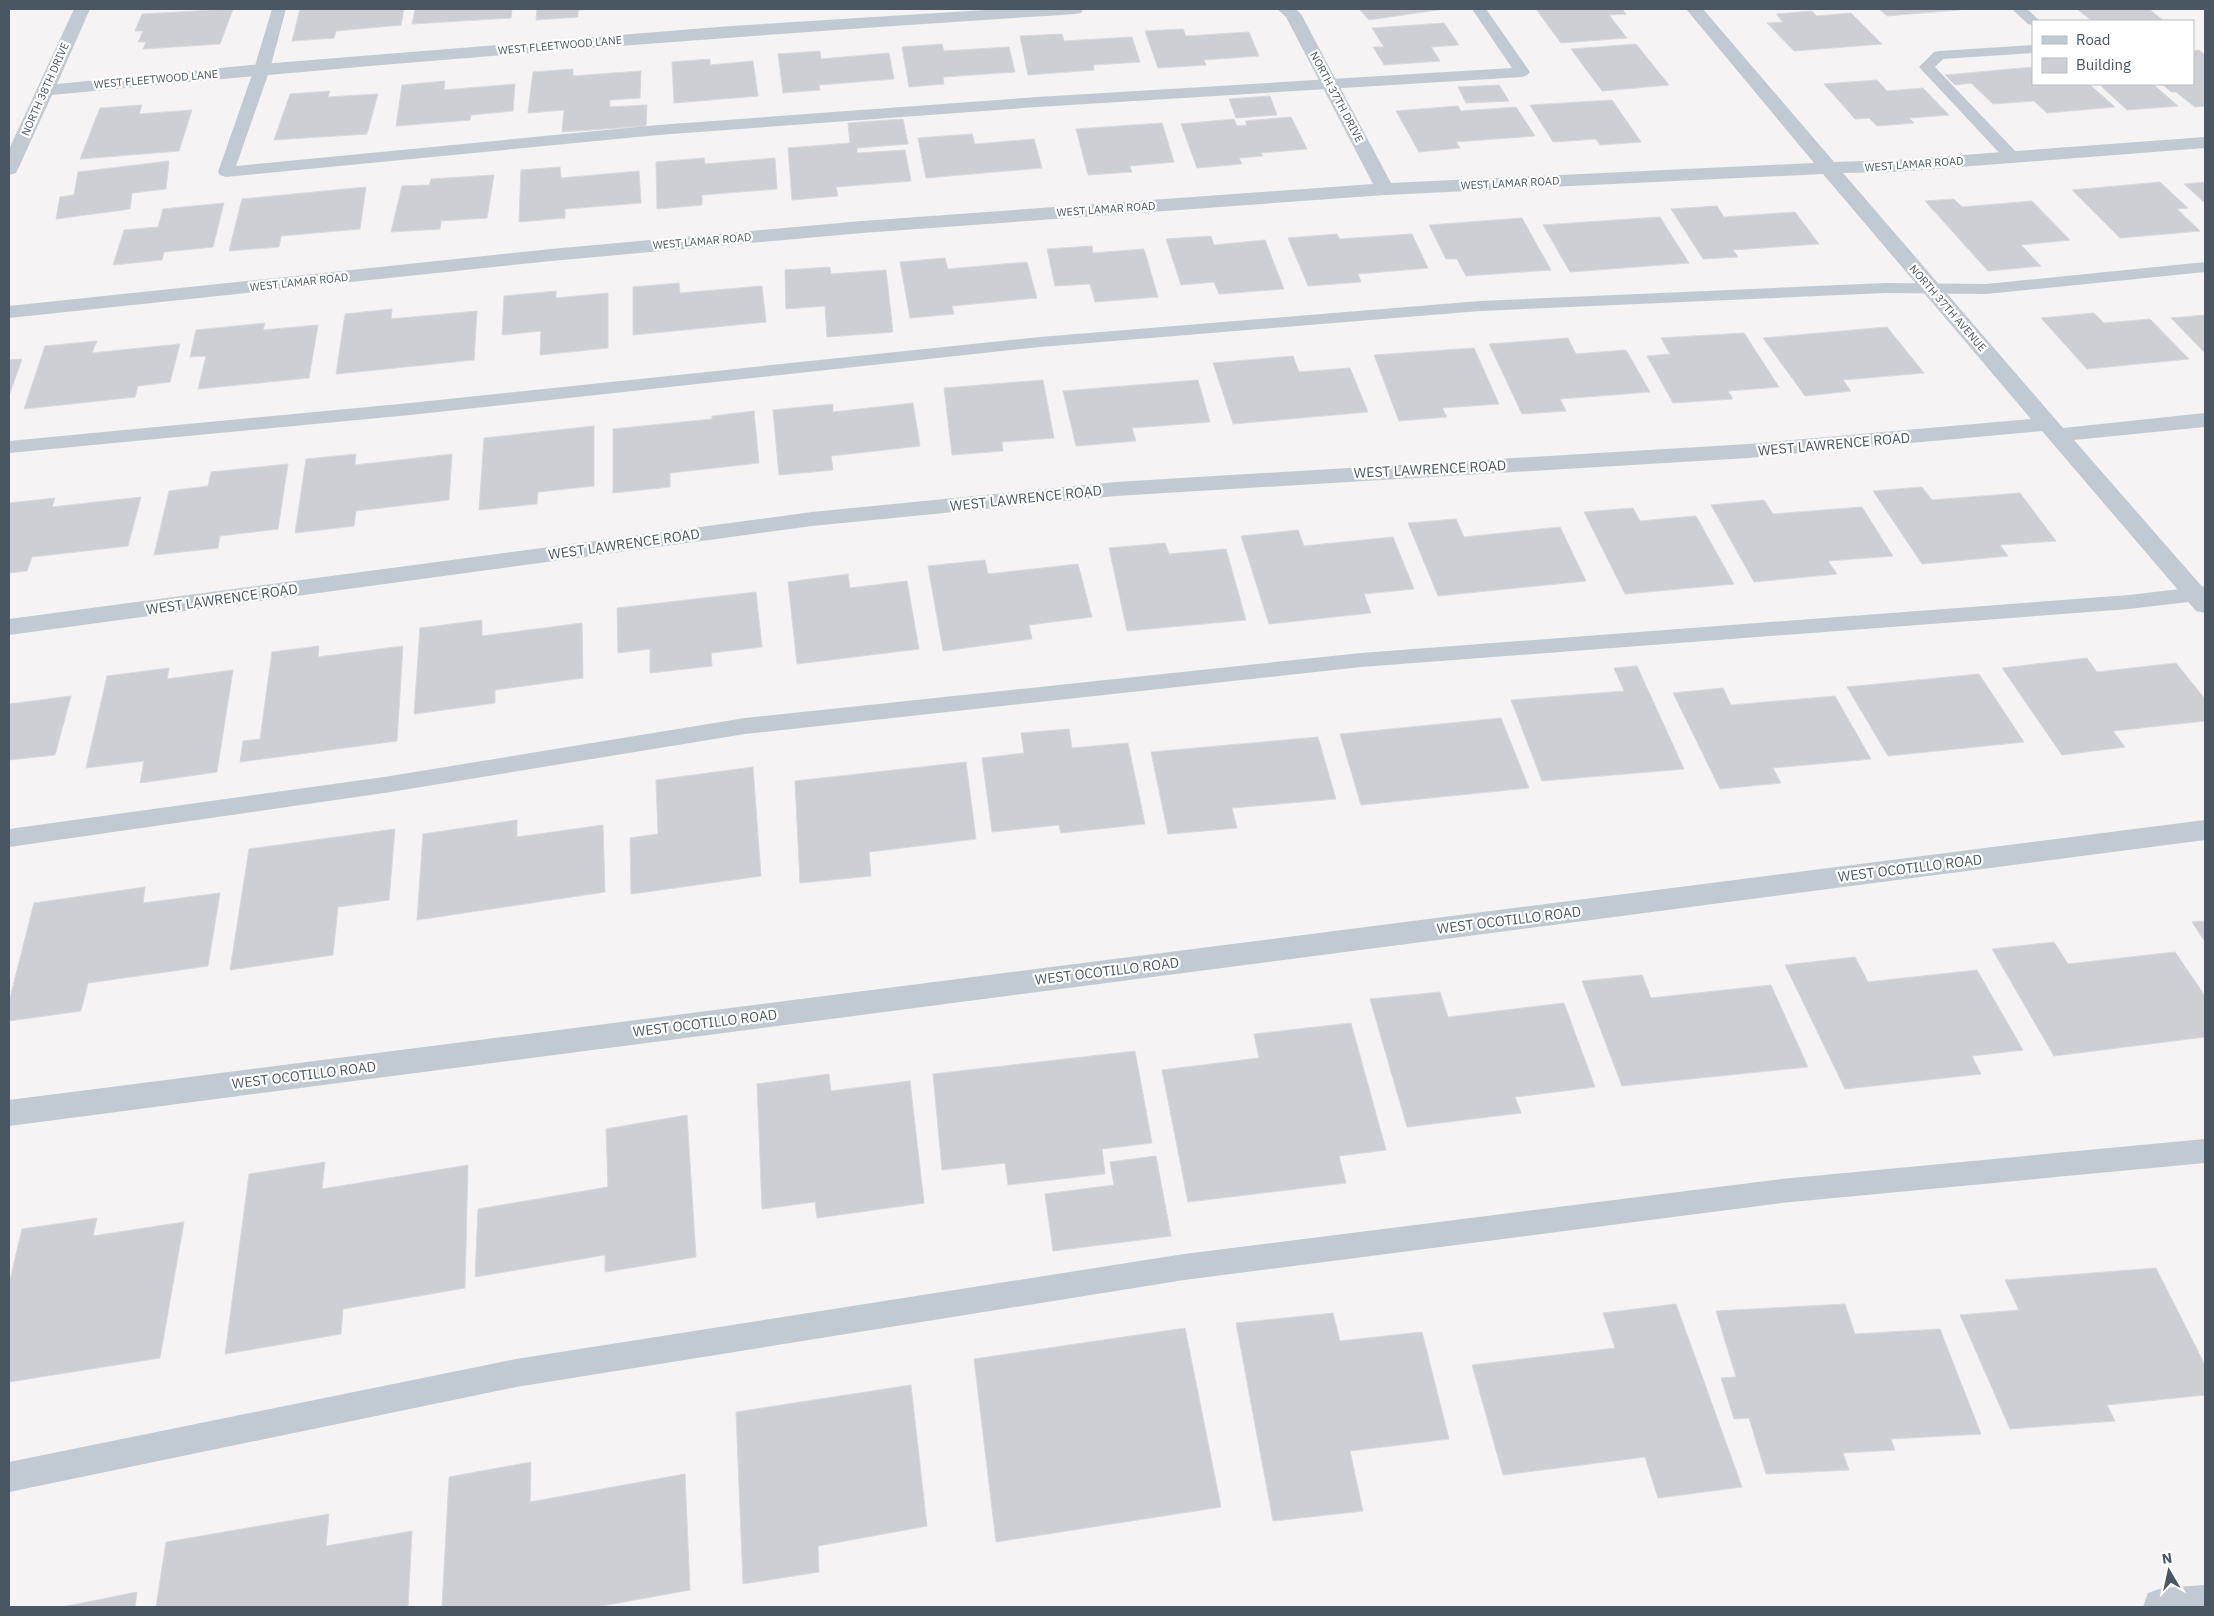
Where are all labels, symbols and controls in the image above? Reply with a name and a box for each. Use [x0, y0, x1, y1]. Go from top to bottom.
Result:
legend [2032, 20, 2194, 85]
text: Road [2076, 30, 2111, 49]
street label: WEST FLEETWOOD LANE [497, 33, 623, 57]
street label: NORTH 38TH DRIVE [18, 40, 72, 138]
street label: NORTH 37TH DRIVE [1307, 49, 1367, 145]
text: Building [2076, 55, 2131, 74]
street label: WEST FLEETWOOD LANE [93, 67, 219, 91]
street label: WEST LAMAR ROAD [1864, 154, 1964, 174]
street label: WEST LAMAR ROAD [1460, 173, 1560, 193]
street label: WEST LAMAR ROAD [1056, 199, 1156, 219]
street label: WEST LAMAR ROAD [652, 230, 752, 252]
street label: NORTH 37TH AVENUE [1907, 262, 1989, 354]
street label: WEST LAMAR ROAD [249, 270, 349, 294]
street label: WEST LAWRENCE ROAD [1757, 428, 1911, 460]
street label: WEST LAWRENCE ROAD [1353, 456, 1507, 482]
street label: WEST LAWRENCE ROAD [949, 481, 1103, 515]
street label: WEST LAWRENCE ROAD [547, 524, 701, 564]
street label: WEST LAWRENCE ROAD [145, 579, 299, 619]
street label: WEST OCOTILLO ROAD [1837, 850, 1983, 886]
street label: WEST OCOTILLO ROAD [1436, 902, 1582, 938]
street label: WEST OCOTILLO ROAD [1034, 953, 1180, 989]
street label: WEST OCOTILLO ROAD [632, 1005, 778, 1041]
street label: WEST OCOTILLO ROAD [231, 1057, 377, 1093]
north arrow [2144, 1546, 2194, 1596]
text: N [2161, 1548, 2173, 1568]

